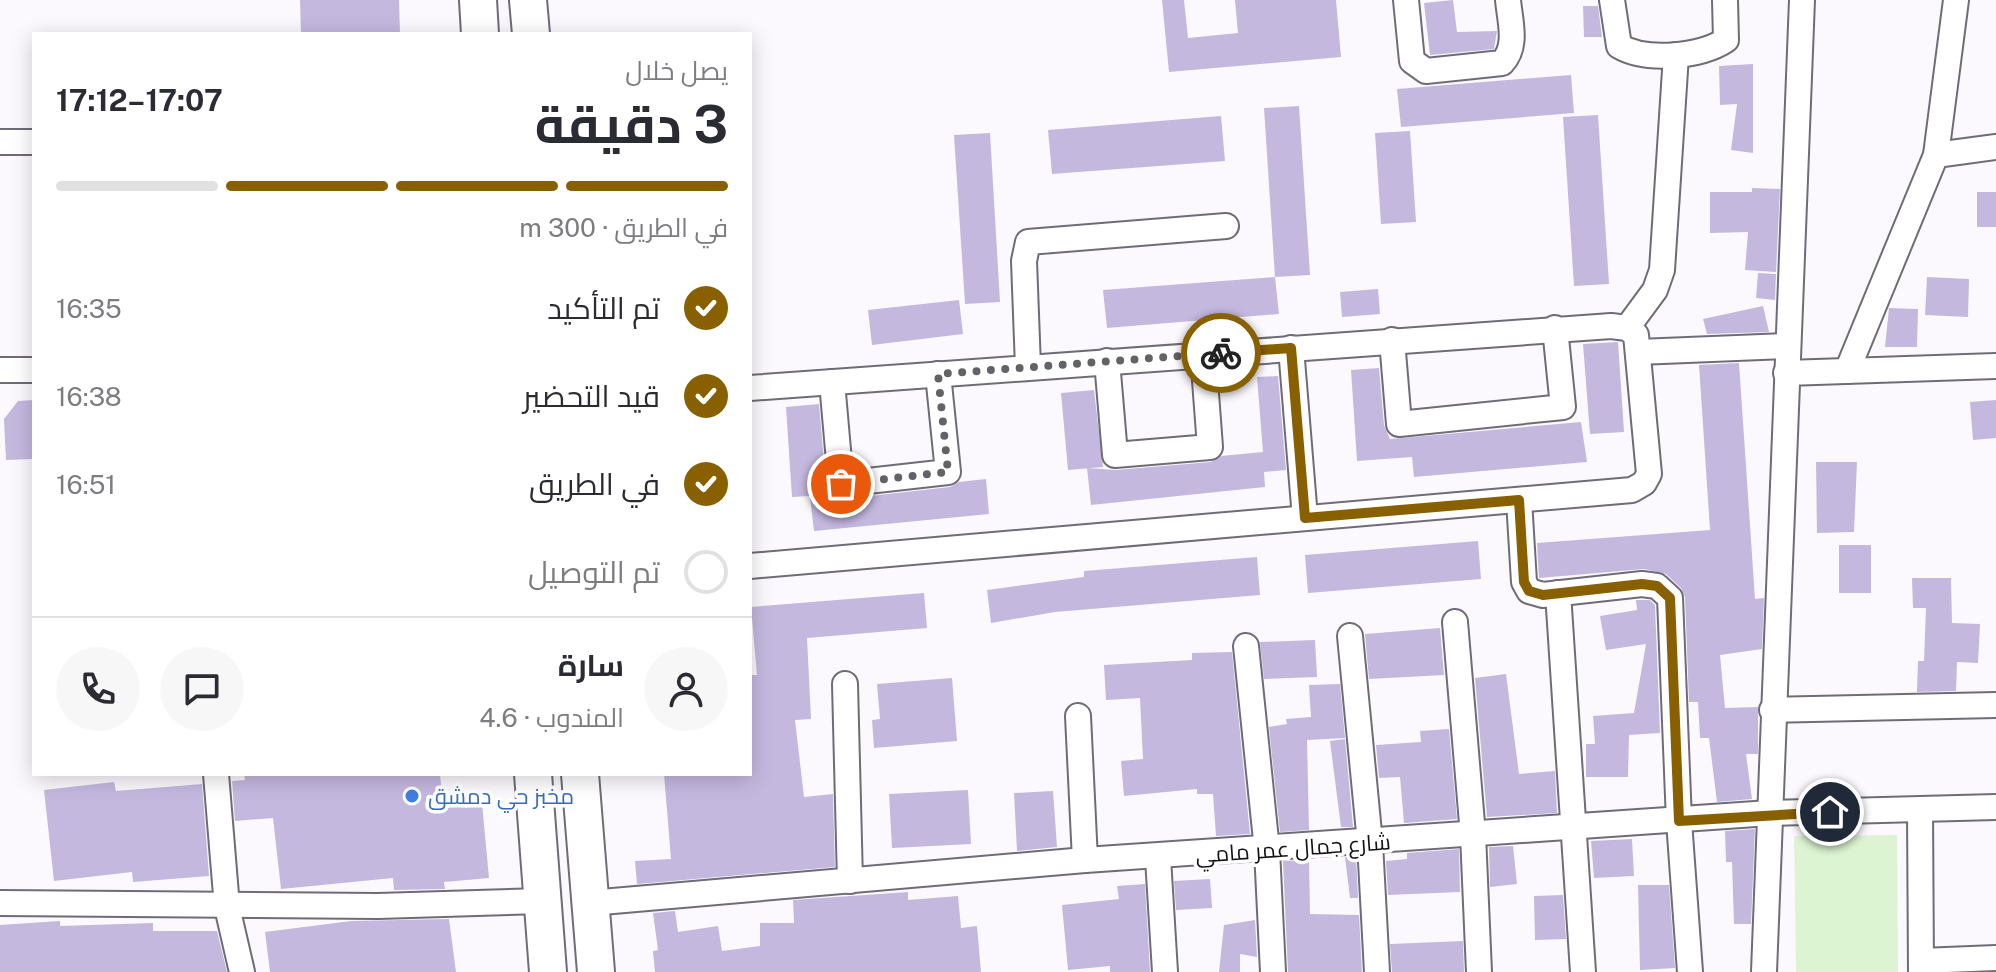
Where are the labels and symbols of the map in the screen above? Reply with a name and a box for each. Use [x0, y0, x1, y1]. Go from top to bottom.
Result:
courier [1181, 313, 1261, 393]
pin [807, 450, 875, 518]
pin [1796, 778, 1864, 846]
place label: مخبز حي دمشق [428, 783, 574, 813]
marker: مخبز حي دمشق [403, 787, 421, 805]
street label: شارع جمال عمر مامي [1195, 828, 1392, 872]

